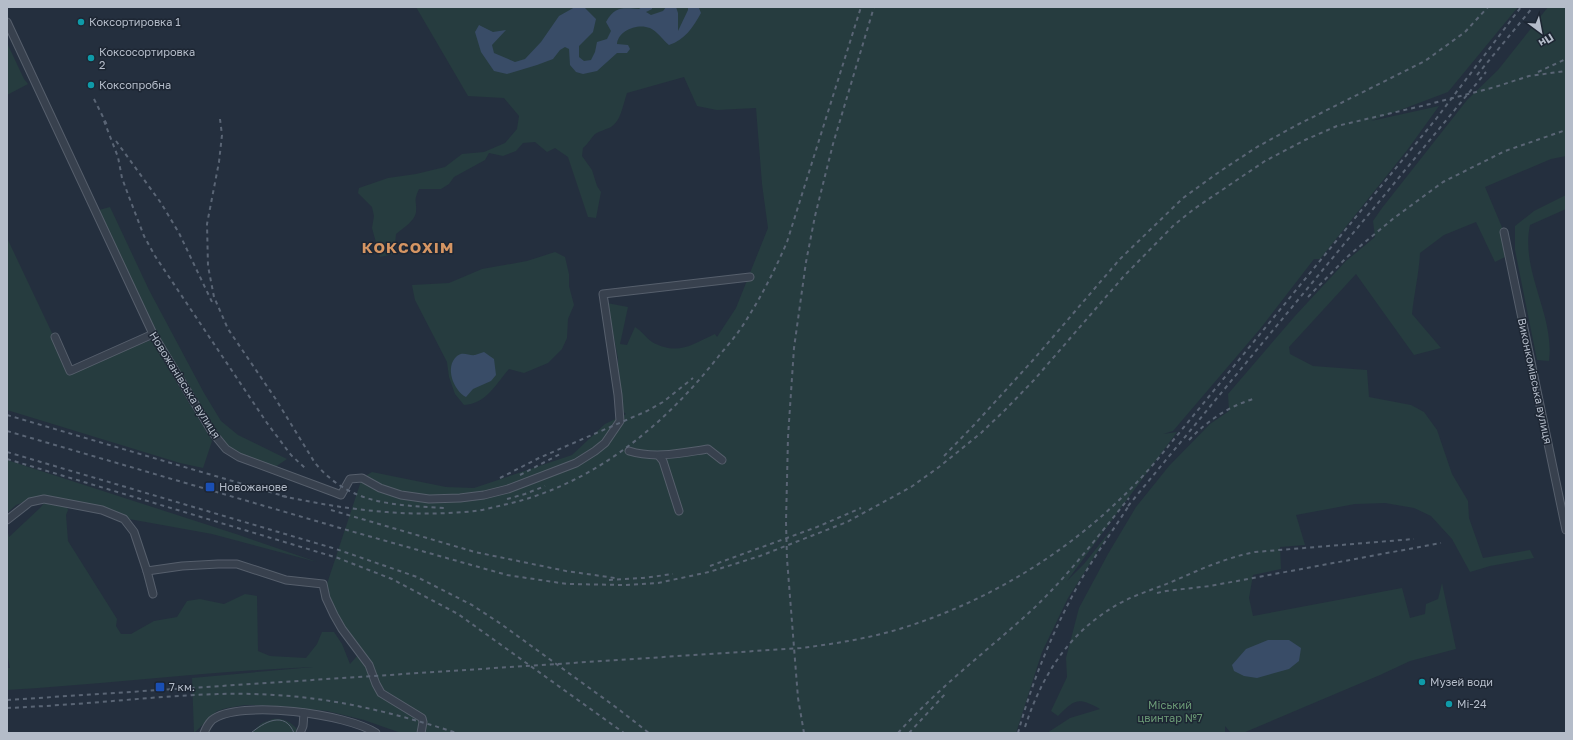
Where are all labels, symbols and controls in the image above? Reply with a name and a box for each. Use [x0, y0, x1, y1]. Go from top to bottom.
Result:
north arrow [1521, 12, 1561, 52]
place label: Коксортировка 1 [89, 15, 181, 28]
marker: Коксортировка 1 [76, 17, 86, 27]
text: Пн [1537, 31, 1556, 51]
place label: Коксосортировка 2 [99, 45, 195, 71]
marker: Коксосортировка 2 [86, 53, 96, 63]
place label: Коксопробна [99, 78, 171, 91]
marker: Коксопробна [86, 80, 96, 90]
district label: КОКСОХІМ [362, 238, 454, 256]
street label: Виконкомівська вулиця [1516, 317, 1555, 445]
street label: Новожанівська вулиця [147, 329, 224, 441]
place label: Новожанове [219, 480, 287, 493]
marker: Новожанове [204, 481, 216, 493]
place label: Музей води [1430, 675, 1493, 688]
marker: Музей води [1417, 677, 1427, 687]
place label: 7 км. [169, 680, 195, 693]
marker: 7 км. [154, 681, 166, 693]
place label: Мі-24 [1457, 697, 1487, 710]
park label: Міський цвинтар №7 [1137, 698, 1203, 724]
marker: Мі-24 [1444, 699, 1454, 709]

